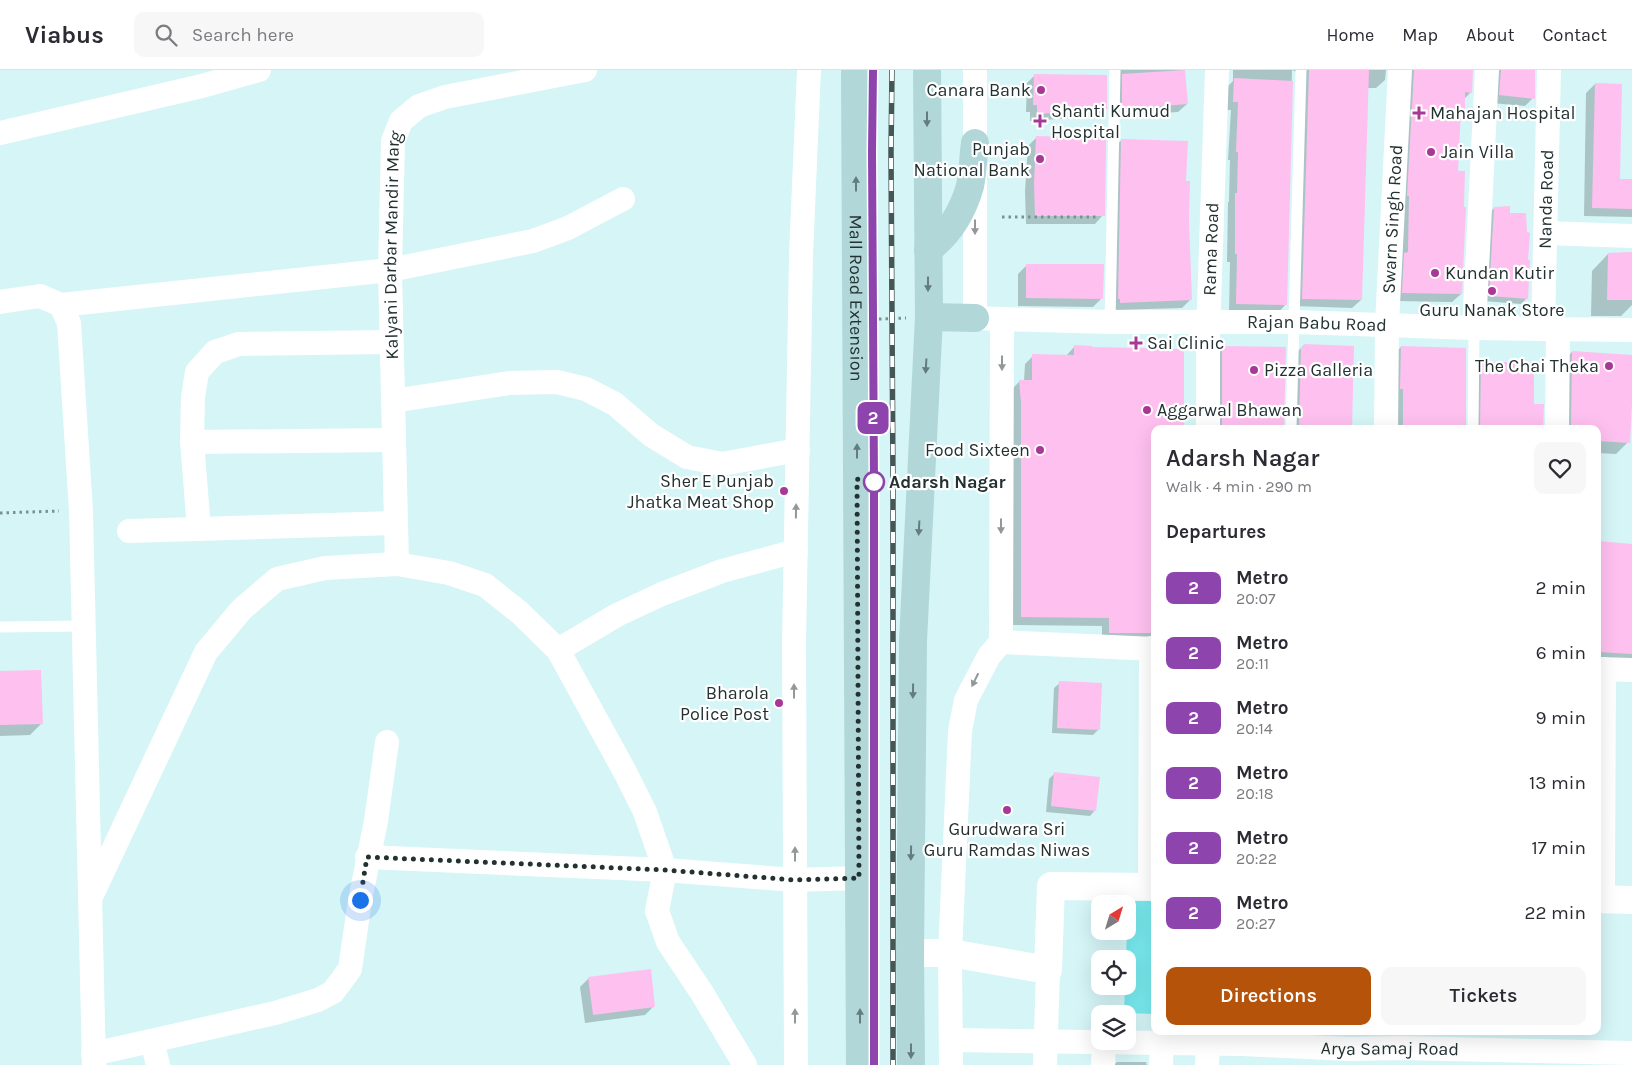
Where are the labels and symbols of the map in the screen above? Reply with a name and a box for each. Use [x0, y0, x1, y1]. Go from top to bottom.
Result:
place label: Canara Bank [926, 79, 1031, 101]
marker: Canara Bank [1035, 84, 1047, 96]
place label: Shanti Kumud Hospital [1051, 100, 1170, 143]
place label: Mahajan Hospital [1430, 102, 1576, 124]
marker: Mahajan Hospital [1412, 106, 1426, 120]
one-way arrow [923, 111, 931, 127]
marker: Shanti Kumud Hospital [1033, 114, 1047, 128]
street label: Kalyani Darbar Mandir Marg [379, 127, 407, 360]
place label: Punjab National Bank [914, 138, 1030, 181]
place label: Jain Villa [1441, 141, 1514, 163]
street label: Swarn Singh Road [1378, 144, 1407, 294]
marker: Jain Villa [1425, 146, 1437, 158]
street label: Nanda Road [1534, 149, 1558, 249]
marker: Punjab National Bank [1034, 153, 1046, 165]
one-way arrow [852, 176, 860, 192]
street label: Rama Road [1198, 202, 1223, 296]
street label: Mall Road Extension [845, 214, 868, 382]
one-way arrow [971, 219, 979, 235]
place label: Kundan Kutir [1445, 262, 1554, 284]
marker: Kundan Kutir [1429, 267, 1441, 279]
one-way arrow [925, 276, 933, 292]
marker: Guru Nanak Store [1486, 285, 1498, 297]
place label: Guru Nanak Store [1420, 299, 1564, 321]
street label: Rajan Babu Road [1247, 311, 1387, 336]
place label: Sai Clinic [1147, 332, 1224, 354]
marker: Sai Clinic [1129, 336, 1143, 350]
one-way arrow [998, 355, 1006, 371]
place label: The Chai Theka [1475, 355, 1599, 377]
one-way arrow [922, 358, 930, 374]
place label: Pizza Galleria [1264, 359, 1373, 381]
marker: The Chai Theka [1603, 360, 1615, 372]
marker: Pizza Galleria [1248, 364, 1260, 376]
place label: Aggarwal Bhawan [1157, 399, 1302, 421]
line badge: 2 [857, 402, 889, 434]
marker: Aggarwal Bhawan [1141, 404, 1153, 416]
place label: Food Sixteen [925, 439, 1030, 461]
one-way arrow [853, 443, 861, 459]
marker: Food Sixteen [1034, 444, 1046, 456]
place label: Sher E Punjab Jhatka Meat Shop [627, 470, 774, 513]
marker: Adarsh Nagar [863, 471, 885, 493]
place label: Adarsh Nagar [889, 471, 1006, 493]
marker: Sher E Punjab Jhatka Meat Shop [778, 485, 790, 497]
one-way arrow [793, 503, 801, 519]
one-way arrow [997, 518, 1005, 534]
one-way arrow [914, 521, 922, 537]
one-way arrow [971, 673, 979, 688]
place label: Bharola Police Post [680, 682, 769, 725]
one-way arrow [790, 683, 798, 699]
one-way arrow [909, 683, 917, 699]
marker: Bharola Police Post [773, 697, 785, 709]
marker: Gurudwara Sri Guru Ramdas Niwas [1001, 804, 1013, 816]
place label: Gurudwara Sri Guru Ramdas Niwas [924, 818, 1090, 861]
one-way arrow [791, 846, 799, 862]
one-way arrow [907, 846, 915, 862]
your location [348, 888, 373, 913]
north arrow [1091, 895, 1136, 940]
one-way arrow [791, 1008, 799, 1024]
one-way arrow [856, 1008, 864, 1024]
street label: Arya Samaj Road [1320, 1037, 1459, 1060]
one-way arrow [907, 1043, 915, 1059]

